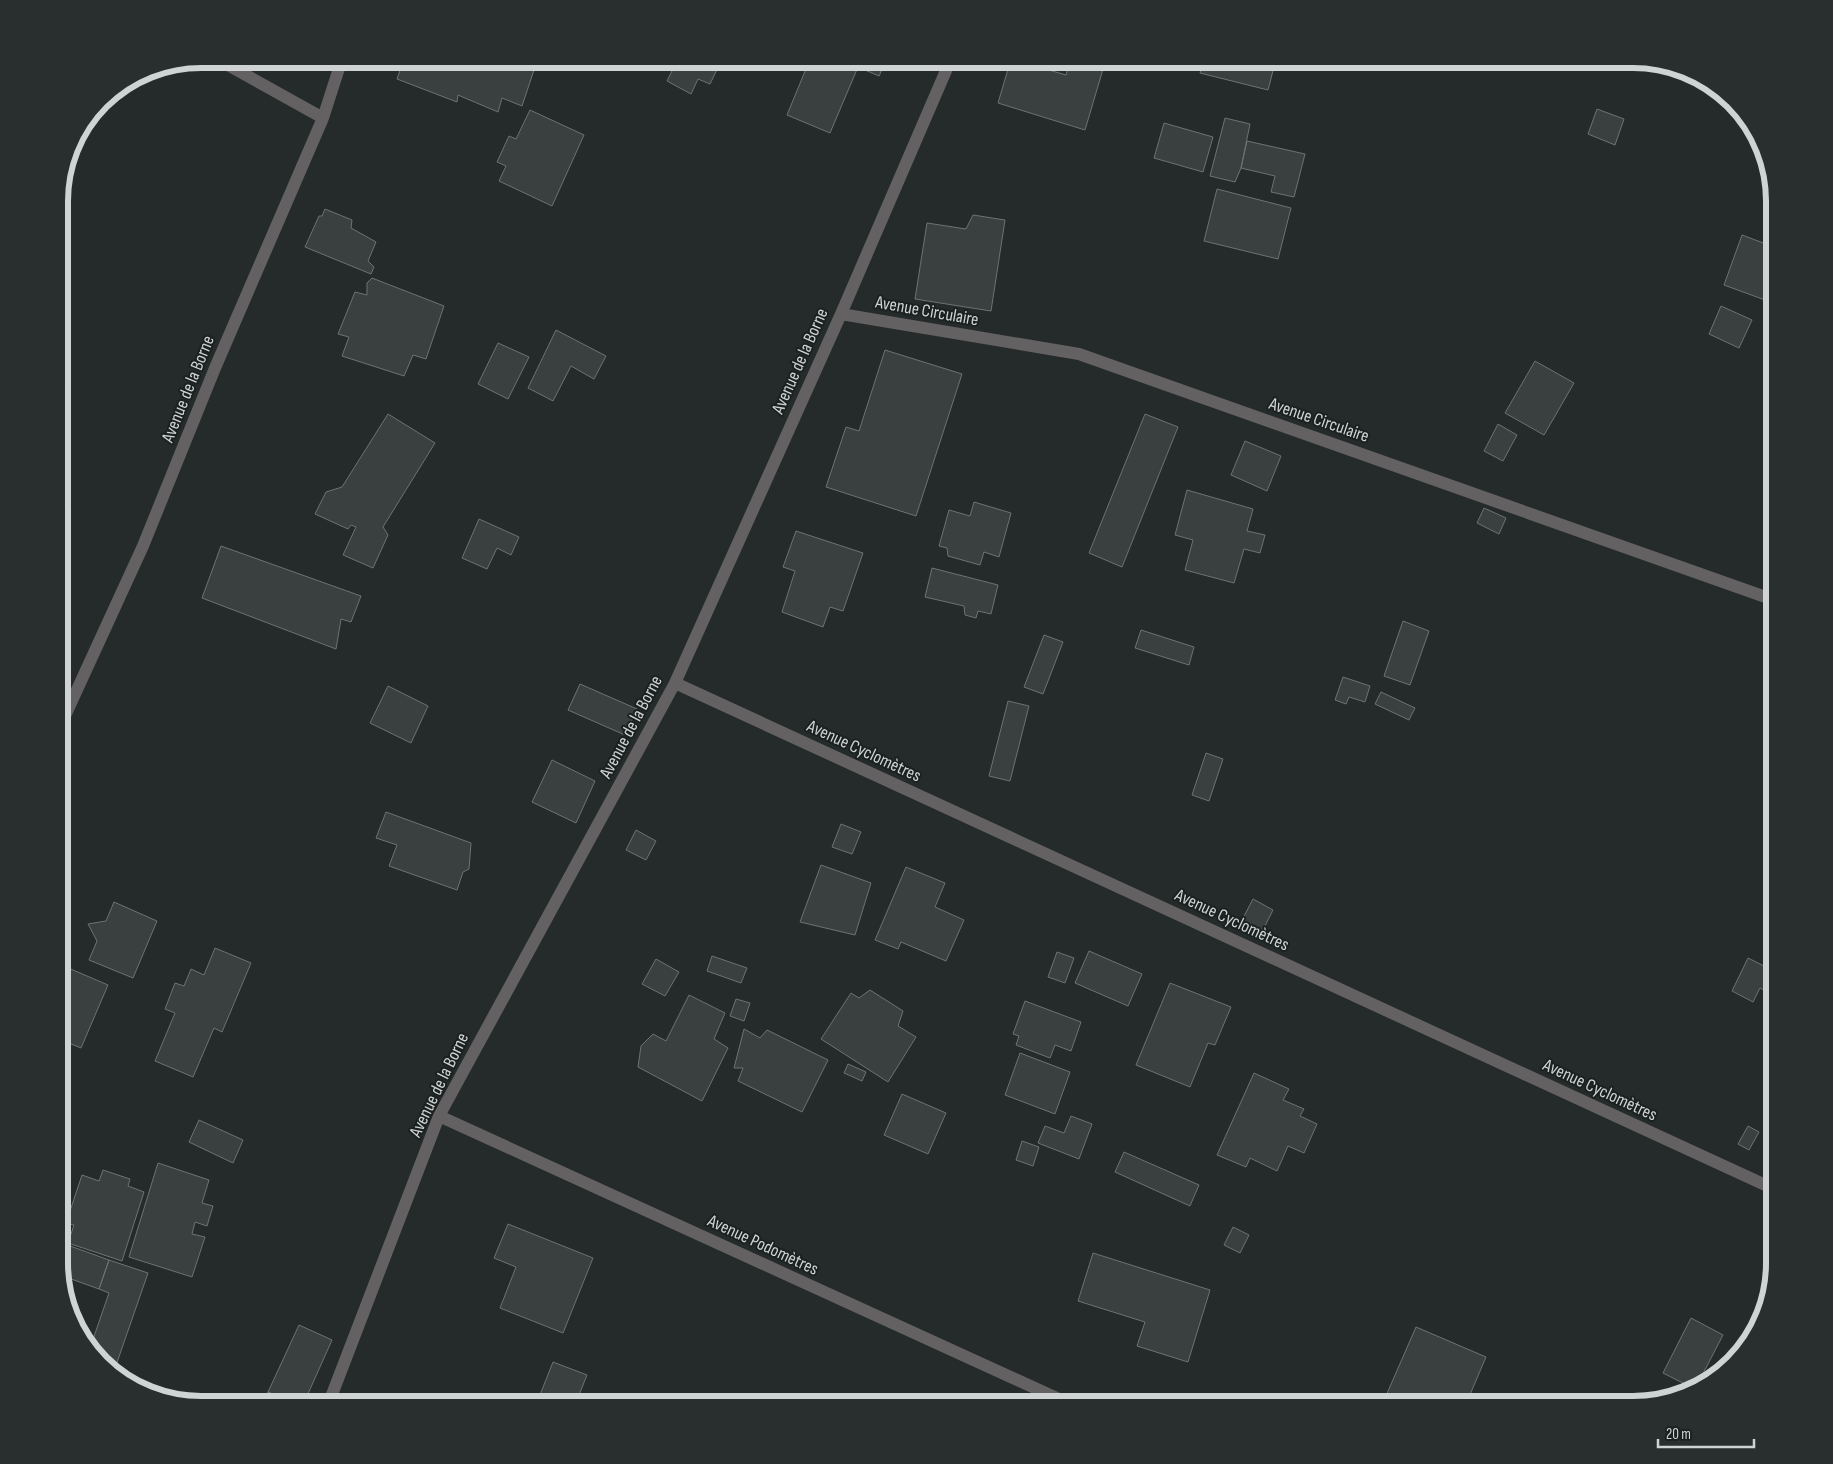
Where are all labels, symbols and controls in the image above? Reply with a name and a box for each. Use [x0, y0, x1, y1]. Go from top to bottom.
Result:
street label: Avenue Circulaire [873, 291, 980, 330]
street label: Avenue de la Borne [767, 305, 833, 418]
street label: Avenue de la Borne [157, 333, 219, 446]
street label: Avenue Circulaire [1265, 393, 1372, 447]
street label: Avenue de la Borne [595, 672, 667, 783]
street label: Avenue Cyclomètres [803, 715, 924, 787]
street label: Avenue Cyclomètres [1171, 884, 1292, 956]
street label: Avenue de la Borne [404, 1030, 473, 1141]
street label: Avenue Cyclomètres [1539, 1054, 1660, 1126]
street label: Avenue Podomètres [703, 1210, 822, 1280]
scale bar [1658, 1416, 1754, 1448]
text: 20 m [1666, 1425, 1691, 1444]

